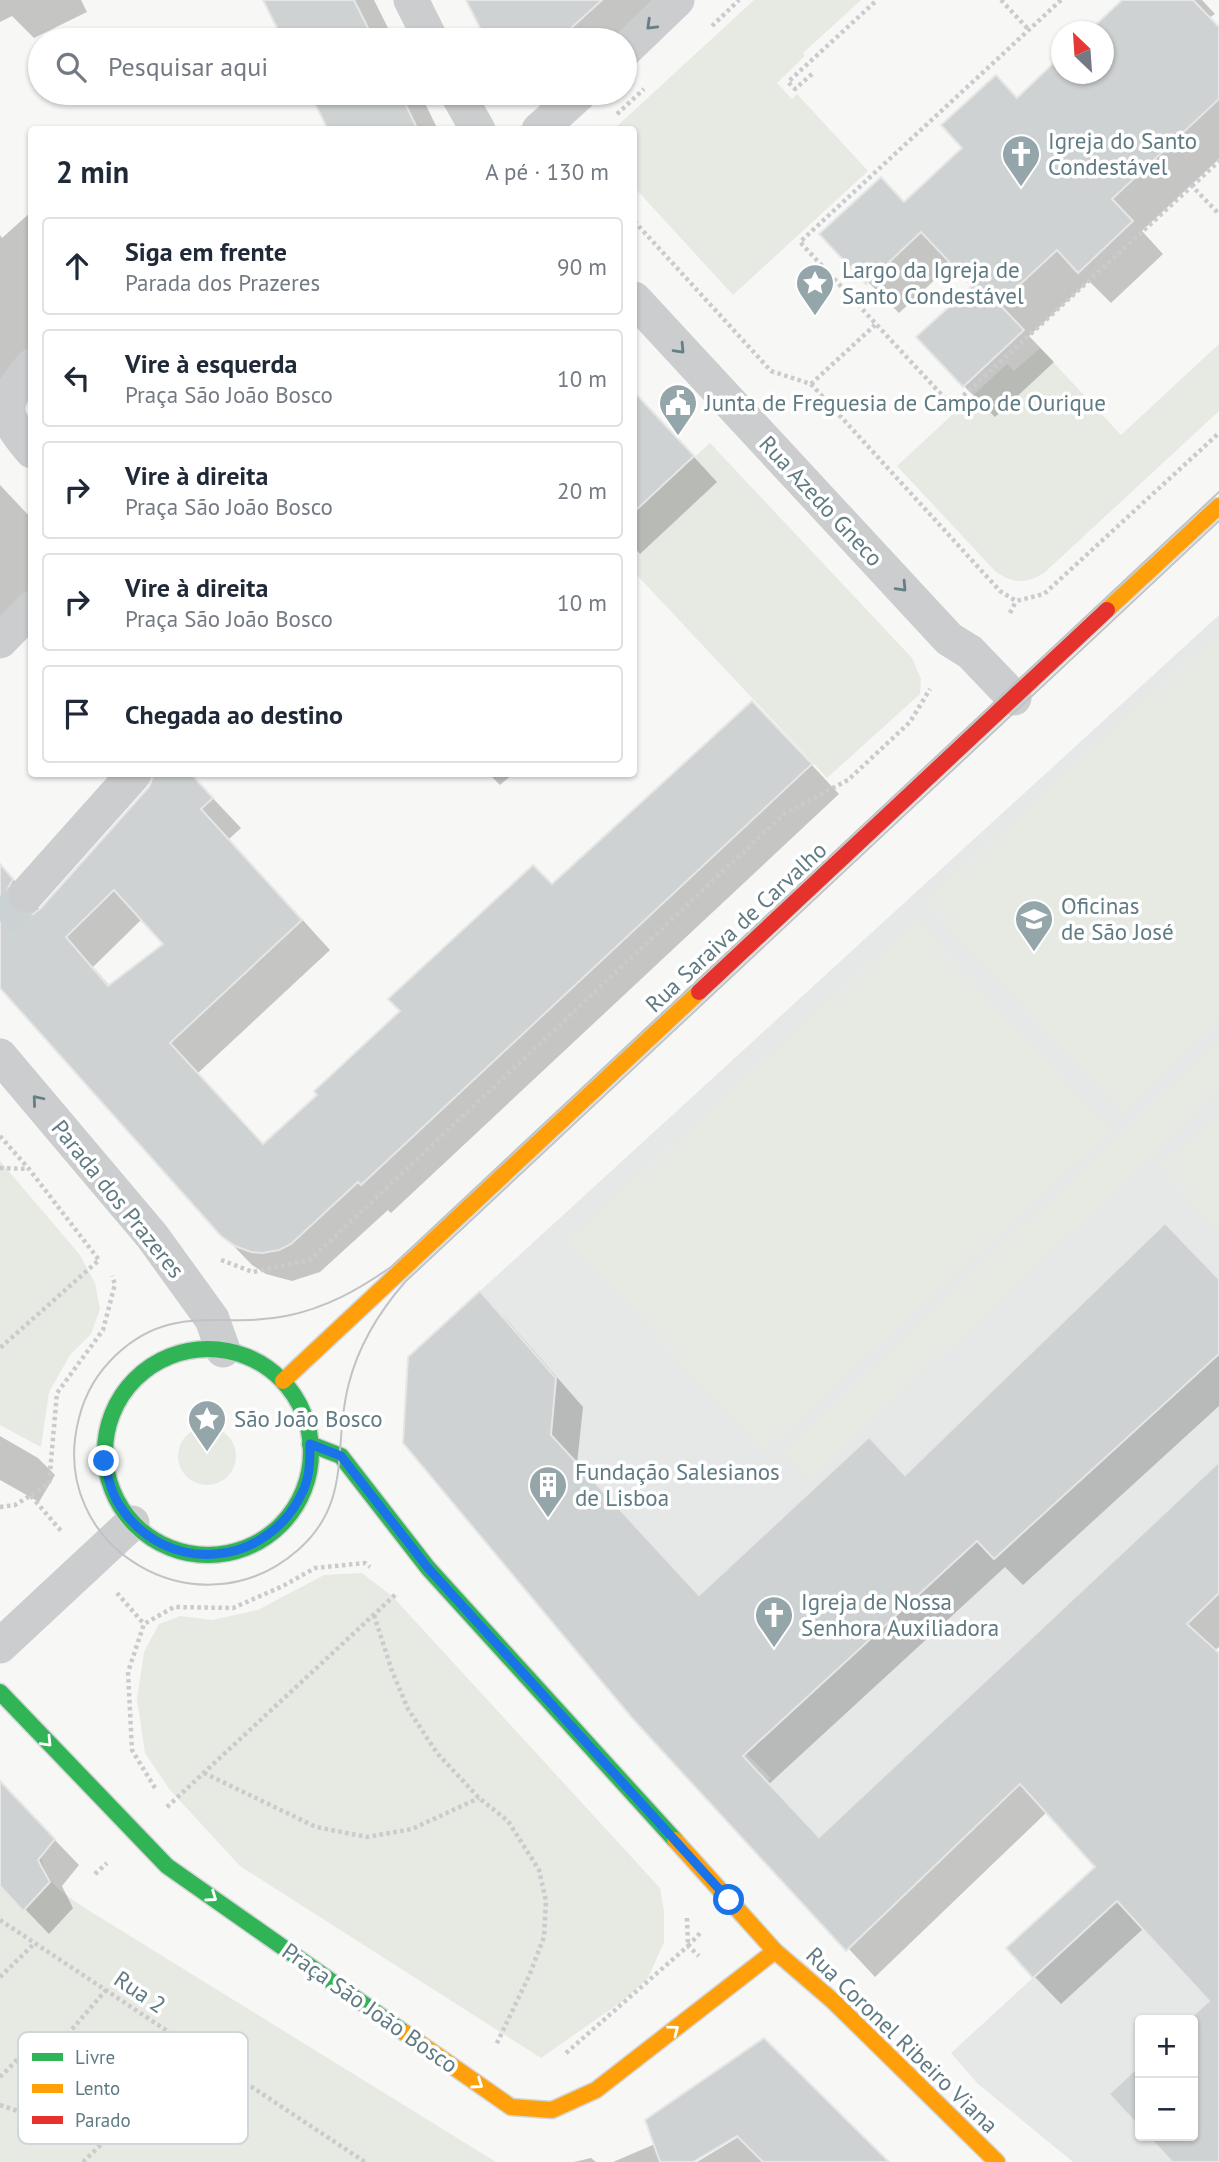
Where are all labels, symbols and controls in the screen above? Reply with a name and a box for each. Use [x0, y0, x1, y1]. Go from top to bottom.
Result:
one-way arrow [646, 17, 659, 30]
north arrow [1051, 21, 1114, 84]
search box [28, 28, 637, 105]
icon: search [52, 48, 90, 86]
text: Pesquisar aqui [108, 50, 268, 83]
place label: Igreja do Santo Condestável [1048, 126, 1197, 181]
church icon: Igreja do Santo Condestável [1000, 133, 1042, 188]
text: 2 min [56, 152, 129, 191]
text: A pé · 130 m [485, 157, 609, 186]
text: Siga em frente [125, 235, 287, 268]
icon: ahead [58, 247, 96, 285]
text: 90 m [557, 252, 607, 281]
place label: Largo da Igreja de Santo Condestável [842, 255, 1024, 310]
place icon: Largo da Igreja de Santo Condestável [794, 262, 836, 317]
text: Parada dos Prazeres [125, 268, 320, 297]
one-way arrow [672, 341, 684, 354]
text: Vire à esquerda [125, 347, 297, 380]
icon: left [58, 359, 96, 397]
text: 10 m [557, 364, 607, 393]
text: Praça São João Bosco [125, 380, 333, 409]
public building icon: Junta de Freguesia de Campo de Ourique [657, 382, 699, 437]
place label: Junta de Freguesia de Campo de Ourique [704, 388, 1106, 417]
street label: Rua Azedo Gneco [753, 429, 889, 572]
text: Vire à direita [125, 459, 268, 492]
icon: right [58, 471, 96, 509]
text: 20 m [557, 476, 607, 505]
text: Praça São João Bosco [125, 492, 333, 521]
text: Vire à direita [125, 571, 268, 604]
one-way arrow [893, 579, 906, 592]
icon: right [58, 583, 96, 621]
text: 10 m [557, 588, 607, 617]
text: Praça São João Bosco [125, 604, 333, 633]
icon: arrive [58, 695, 96, 733]
text: Chegada ao destino [125, 698, 343, 731]
street label: Rua Saraiva de Carvalho [639, 835, 832, 1018]
place label: Oficinas de São José [1061, 891, 1174, 946]
school or university icon: Oficinas de São José [1013, 898, 1055, 953]
one-way arrow [33, 1095, 45, 1108]
street label: Parada dos Prazeres [46, 1114, 191, 1284]
place icon: São João Bosco [186, 1398, 228, 1453]
place label: São João Bosco [234, 1404, 383, 1433]
route end [88, 1445, 119, 1476]
place label: Fundação Salesianos de Lisboa [575, 1457, 780, 1512]
building icon: Fundação Salesianos de Lisboa [527, 1464, 569, 1519]
place label: Igreja de Nossa Senhora Auxiliadora [801, 1587, 999, 1642]
church icon: Igreja de Nossa Senhora Auxiliadora [753, 1594, 795, 1649]
one-way arrow [39, 1733, 52, 1746]
route start [713, 1884, 744, 1915]
one-way arrow [204, 1889, 217, 1901]
street label: Praça São João Bosco [277, 1936, 464, 2079]
street label: Rua Coronel Ribeiro Viana [800, 1940, 1004, 2139]
street label: Rua 2 [109, 1964, 172, 2019]
map controls [1135, 2015, 1198, 2141]
button: + [1135, 2015, 1198, 2078]
one-way arrow [667, 2026, 679, 2039]
legend [18, 2032, 248, 2144]
text: Livre [75, 2045, 115, 2069]
text: Lento [75, 2076, 120, 2100]
one-way arrow [471, 2076, 484, 2089]
button: − [1135, 2078, 1198, 2141]
text: Parado [75, 2108, 131, 2132]

